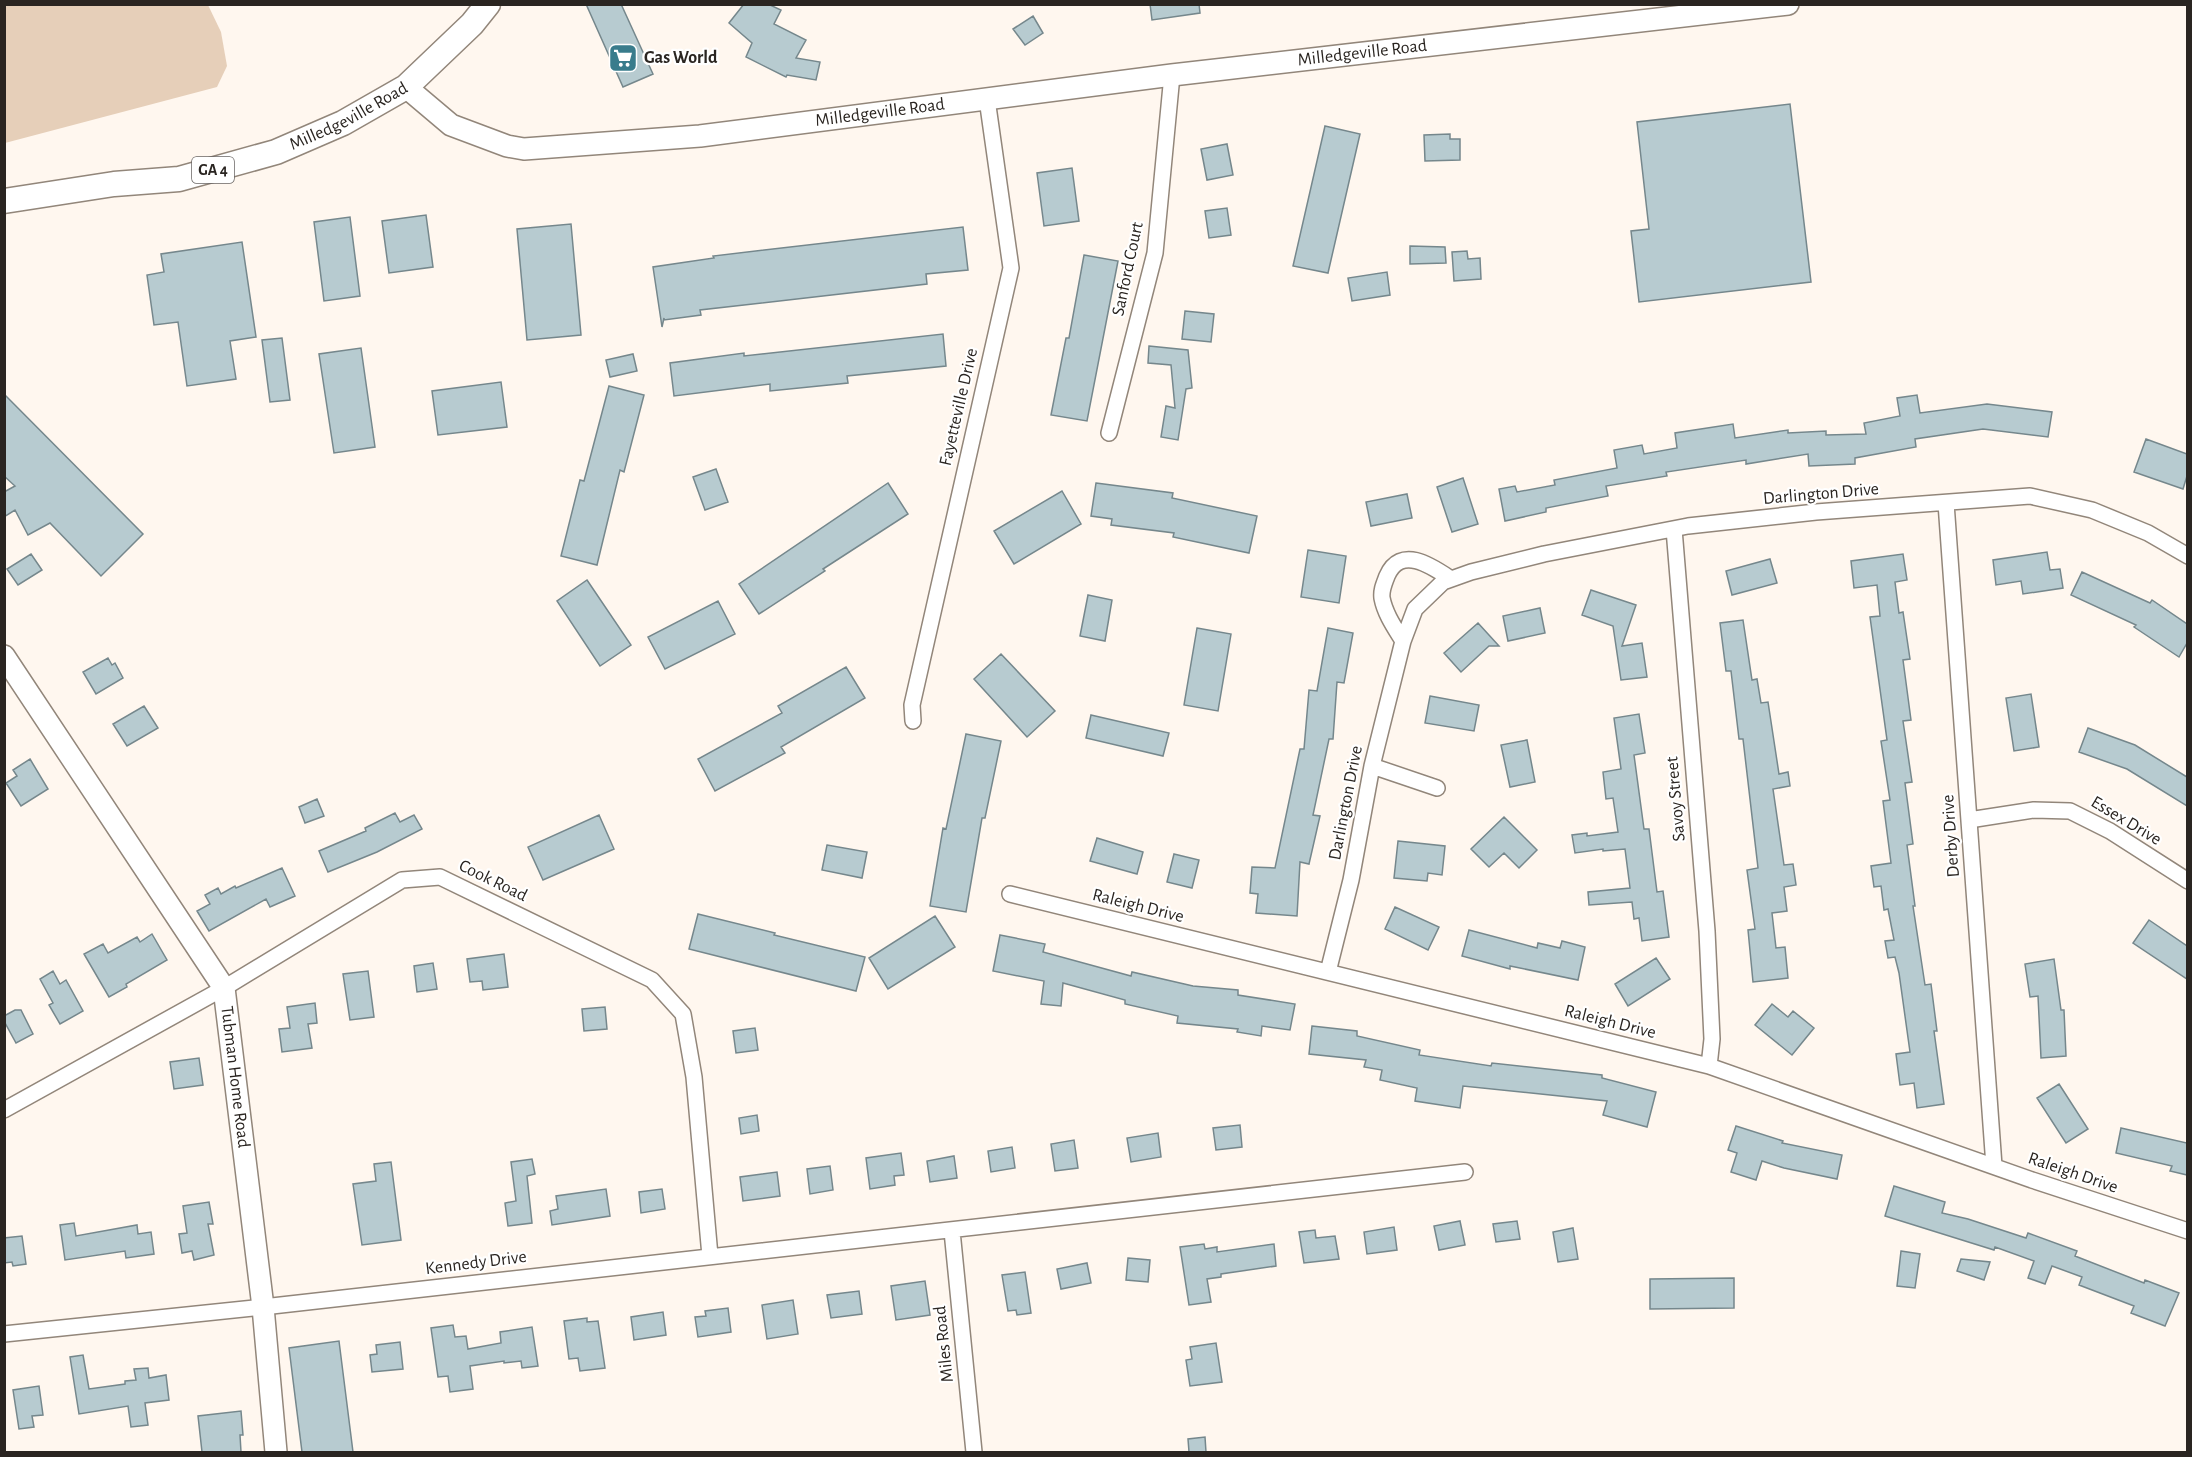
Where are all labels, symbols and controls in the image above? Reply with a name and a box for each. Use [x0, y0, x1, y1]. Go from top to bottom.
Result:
street label: Milledgeville Road [1297, 37, 1428, 69]
supermarket icon: Gas World [607, 42, 639, 74]
place label: Gas World [644, 49, 718, 67]
street label: Milledgeville Road [287, 79, 411, 154]
street label: Milledgeville Road [814, 95, 946, 130]
road number: GA 4 [192, 157, 234, 183]
street label: Sanford Court [1109, 220, 1147, 318]
street label: Fayetteville Drive [937, 346, 981, 468]
street label: Darlington Drive [1762, 480, 1880, 508]
street label: Darlington Drive [1326, 744, 1366, 862]
street label: Savoy Street [1663, 756, 1689, 842]
street label: Essex Drive [2088, 793, 2164, 849]
street label: Derby Drive [1939, 794, 1963, 878]
street label: Cook Road [456, 857, 530, 905]
street label: Raleigh Drive [1090, 886, 1186, 926]
street label: Raleigh Drive [1562, 1002, 1658, 1042]
street label: Tubman Home Road [217, 1005, 252, 1149]
street label: Raleigh Drive [2026, 1149, 2120, 1197]
street label: Kennedy Drive [424, 1248, 528, 1278]
street label: Miles Road [931, 1305, 957, 1383]

